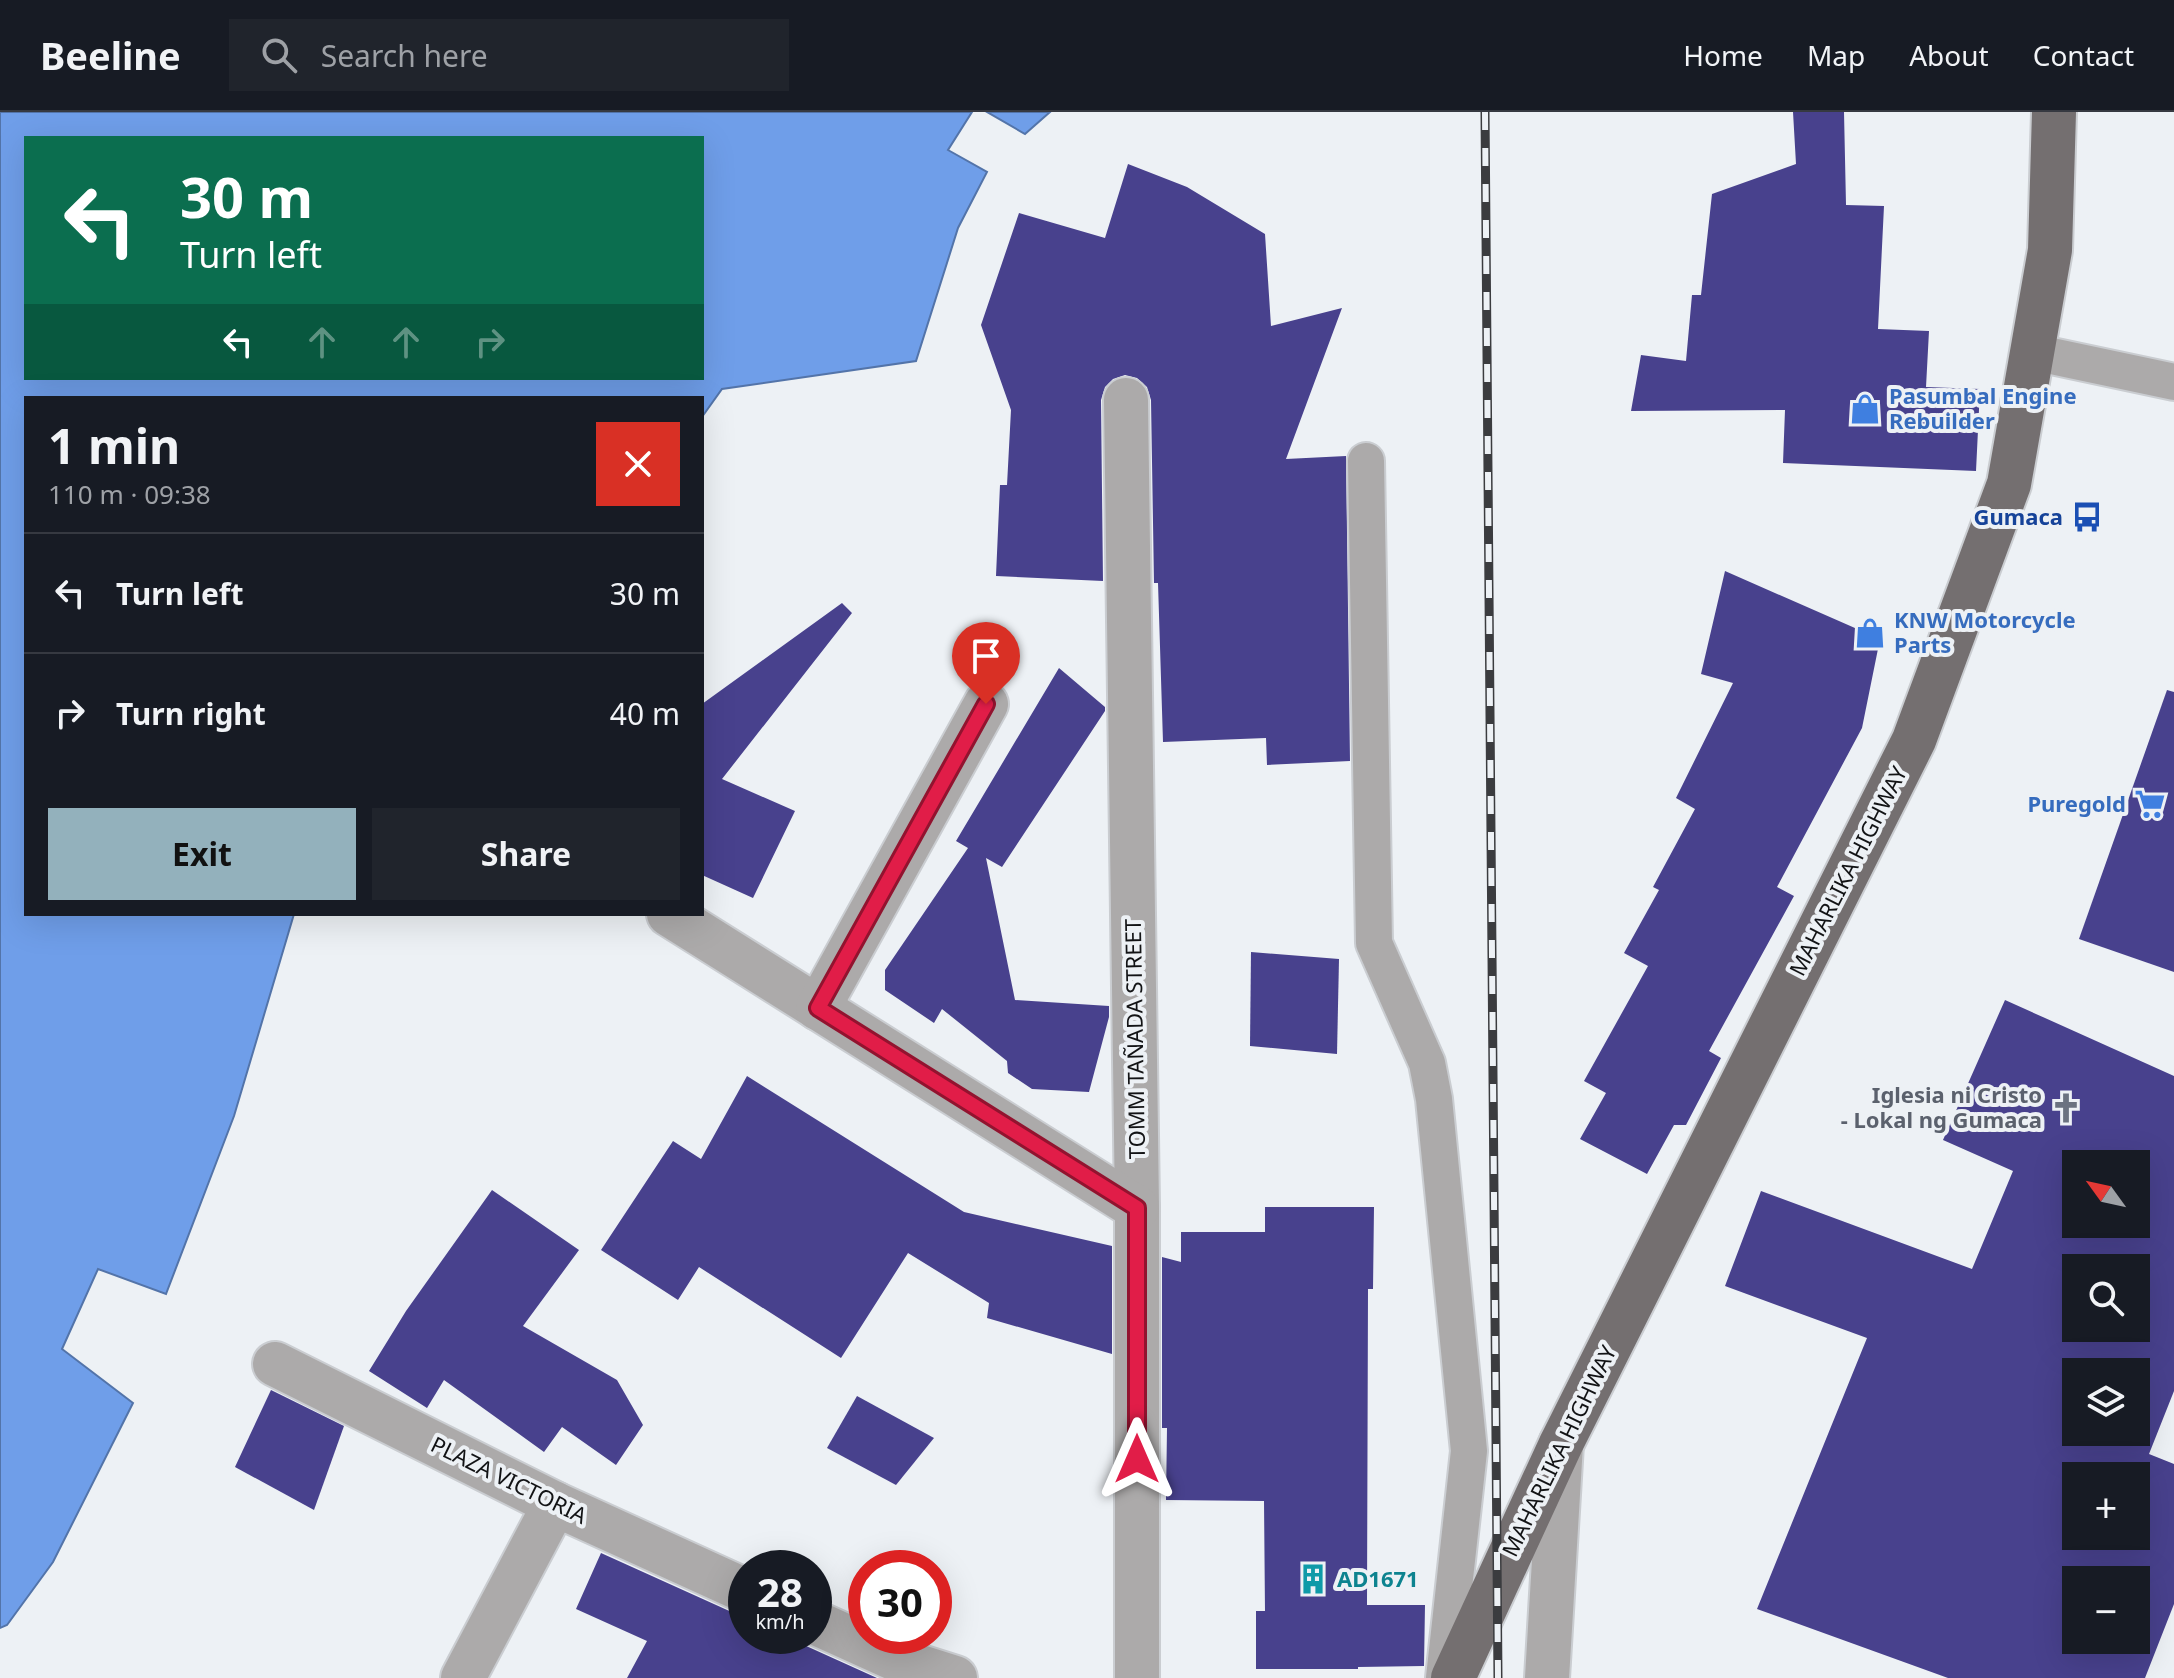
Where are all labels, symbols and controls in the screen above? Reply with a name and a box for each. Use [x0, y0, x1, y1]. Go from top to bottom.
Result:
search box [229, 19, 789, 91]
text: Beeline [40, 29, 181, 81]
icon: search [257, 33, 301, 77]
text: Search here [321, 35, 488, 76]
text: Home [1683, 36, 1763, 74]
text: Map [1807, 36, 1865, 74]
text: About [1909, 36, 1989, 74]
text: Contact [2033, 36, 2134, 74]
text: 30 m [180, 158, 313, 234]
icon: left [48, 168, 152, 272]
text: Turn left [180, 230, 322, 279]
icon: left [216, 320, 260, 364]
icon: ahead [300, 320, 344, 364]
icon: ahead [384, 320, 428, 364]
icon: right [468, 320, 512, 364]
place label: Pasumbal Engine Rebuilder [1889, 380, 2077, 435]
shop icon: Pasumbal Engine Rebuilder [1848, 392, 1882, 426]
text: 1 min [48, 413, 180, 478]
button: close [596, 422, 680, 506]
text: 110 m · 09:38 [48, 476, 211, 512]
bus stop icon: Gumaca [2070, 500, 2104, 534]
place label: Gumaca [1974, 501, 2063, 531]
icon: left [48, 571, 92, 615]
text: Turn left [116, 573, 244, 614]
text: 30 m [610, 573, 680, 614]
place label: KNW Motorcycle Parts [1894, 604, 2076, 659]
shop icon: KNW Motorcycle Parts [1853, 616, 1887, 650]
pin [952, 622, 1020, 704]
icon: arrive [964, 634, 1008, 678]
icon: right [48, 691, 92, 735]
text: Turn right [116, 693, 266, 734]
text: 40 m [610, 693, 680, 734]
street label: MAHARLIKA HIGHWAY [1781, 760, 1913, 980]
supermarket icon: Puregold [2133, 787, 2167, 821]
place label: Puregold [2027, 788, 2126, 818]
button: Exit [48, 808, 356, 900]
button: Share [372, 808, 680, 900]
street label: TOMM TAÑADA STREET [1117, 919, 1151, 1159]
place label: Iglesia ni Cristo - Lokal ng Gumaca [1841, 1079, 2042, 1134]
church icon: Iglesia ni Cristo - Lokal ng Gumaca [2049, 1091, 2083, 1125]
north arrow [2062, 1150, 2150, 1238]
map controls [2062, 1150, 2150, 1654]
button: search [2062, 1254, 2150, 1342]
street label: MAHARLIKA HIGHWAY [1494, 1340, 1623, 1561]
button: layers [2062, 1358, 2150, 1446]
position arrow [1095, 1417, 1179, 1501]
street label: PLAZA VICTORIA [426, 1428, 593, 1530]
button: + [2062, 1462, 2150, 1550]
speed limit sign: 30 [848, 1550, 952, 1654]
building icon: AD1671 [1296, 1562, 1330, 1596]
place label: AD1671 [1337, 1563, 1419, 1593]
text: 28 [757, 1564, 803, 1619]
button: − [2062, 1566, 2150, 1654]
text: km/h [755, 1608, 805, 1635]

